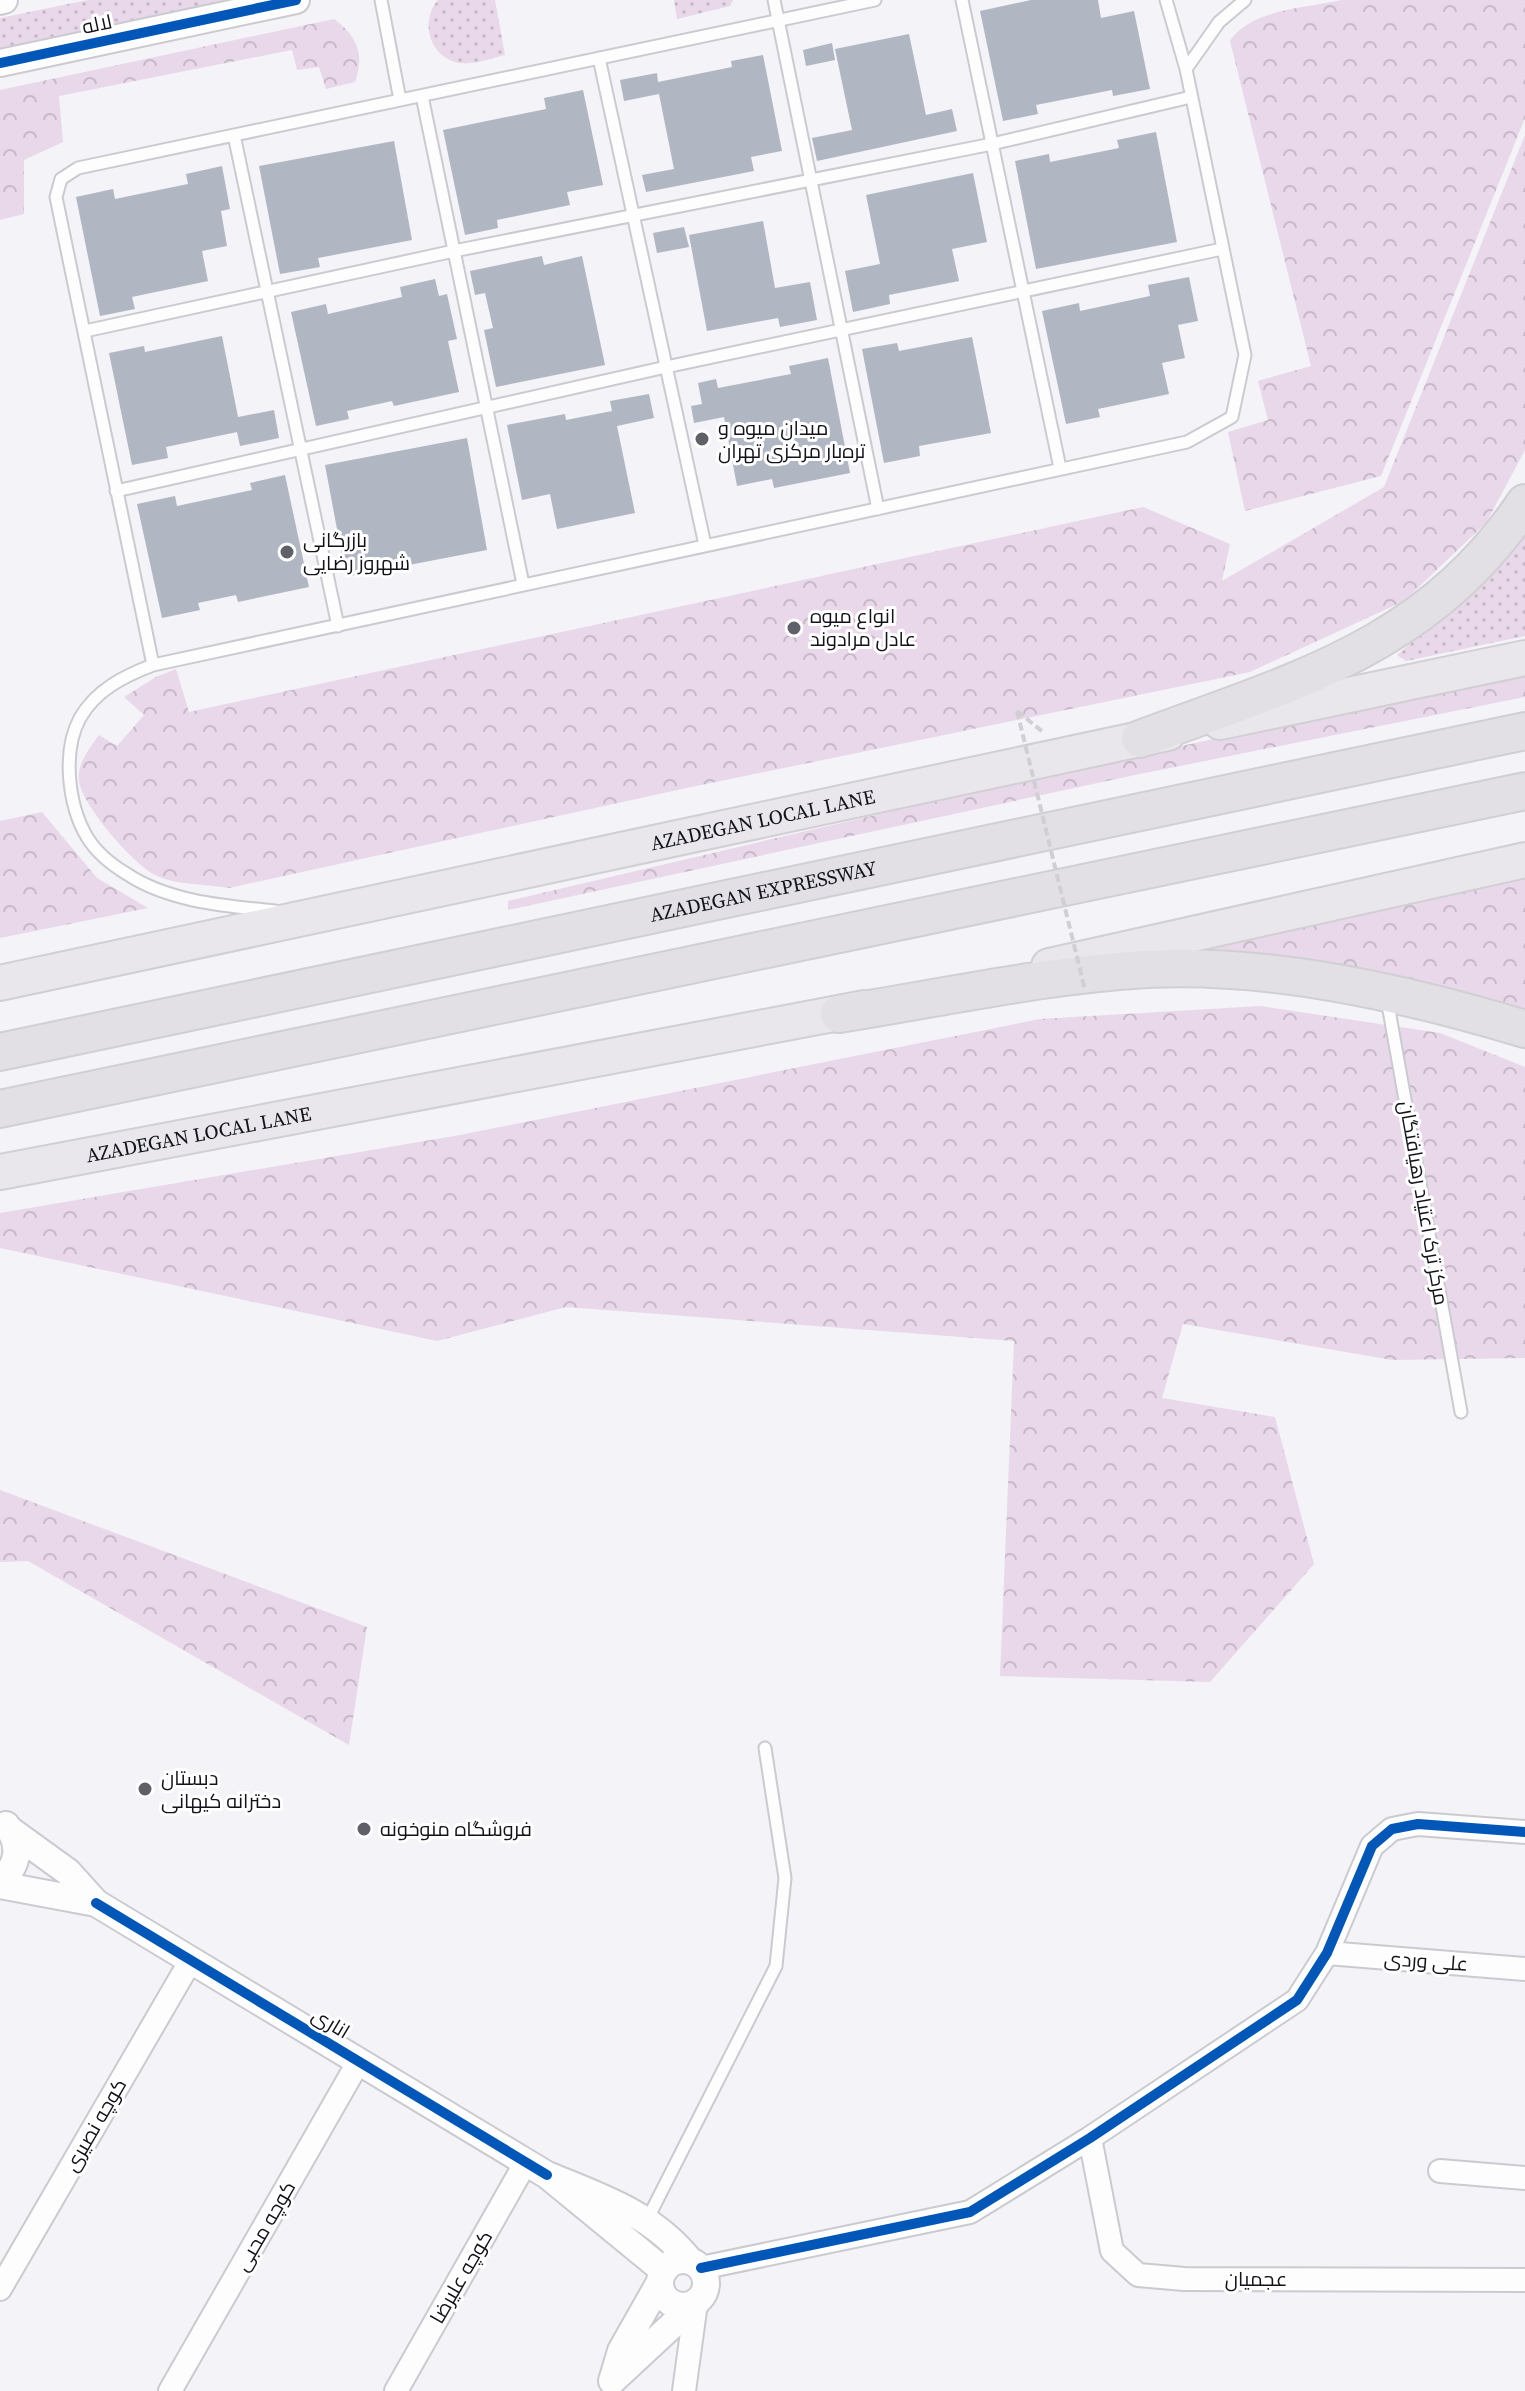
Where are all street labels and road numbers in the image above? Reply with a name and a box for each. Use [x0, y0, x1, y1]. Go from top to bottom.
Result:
street label: لاله [79, 7, 115, 41]
street label: AZADEGAN LOCAL LANE [648, 782, 877, 857]
street label: AZADEGAN EXPRESSWAY [647, 854, 880, 929]
street label: AZADEGAN LOCAL LANE [83, 1099, 313, 1169]
street label: مرکز ترک اعتیاد رهیافتگان [1392, 1099, 1456, 1307]
street label: علی وردی [1383, 1944, 1469, 1978]
street label: اناری [307, 2001, 355, 2045]
street label: کوچه نصیری [57, 2073, 133, 2177]
street label: کوچه محبی [228, 2176, 302, 2276]
street label: کوچه علیرضا [423, 2225, 499, 2329]
street label: عجمیان [1225, 2265, 1287, 2293]

